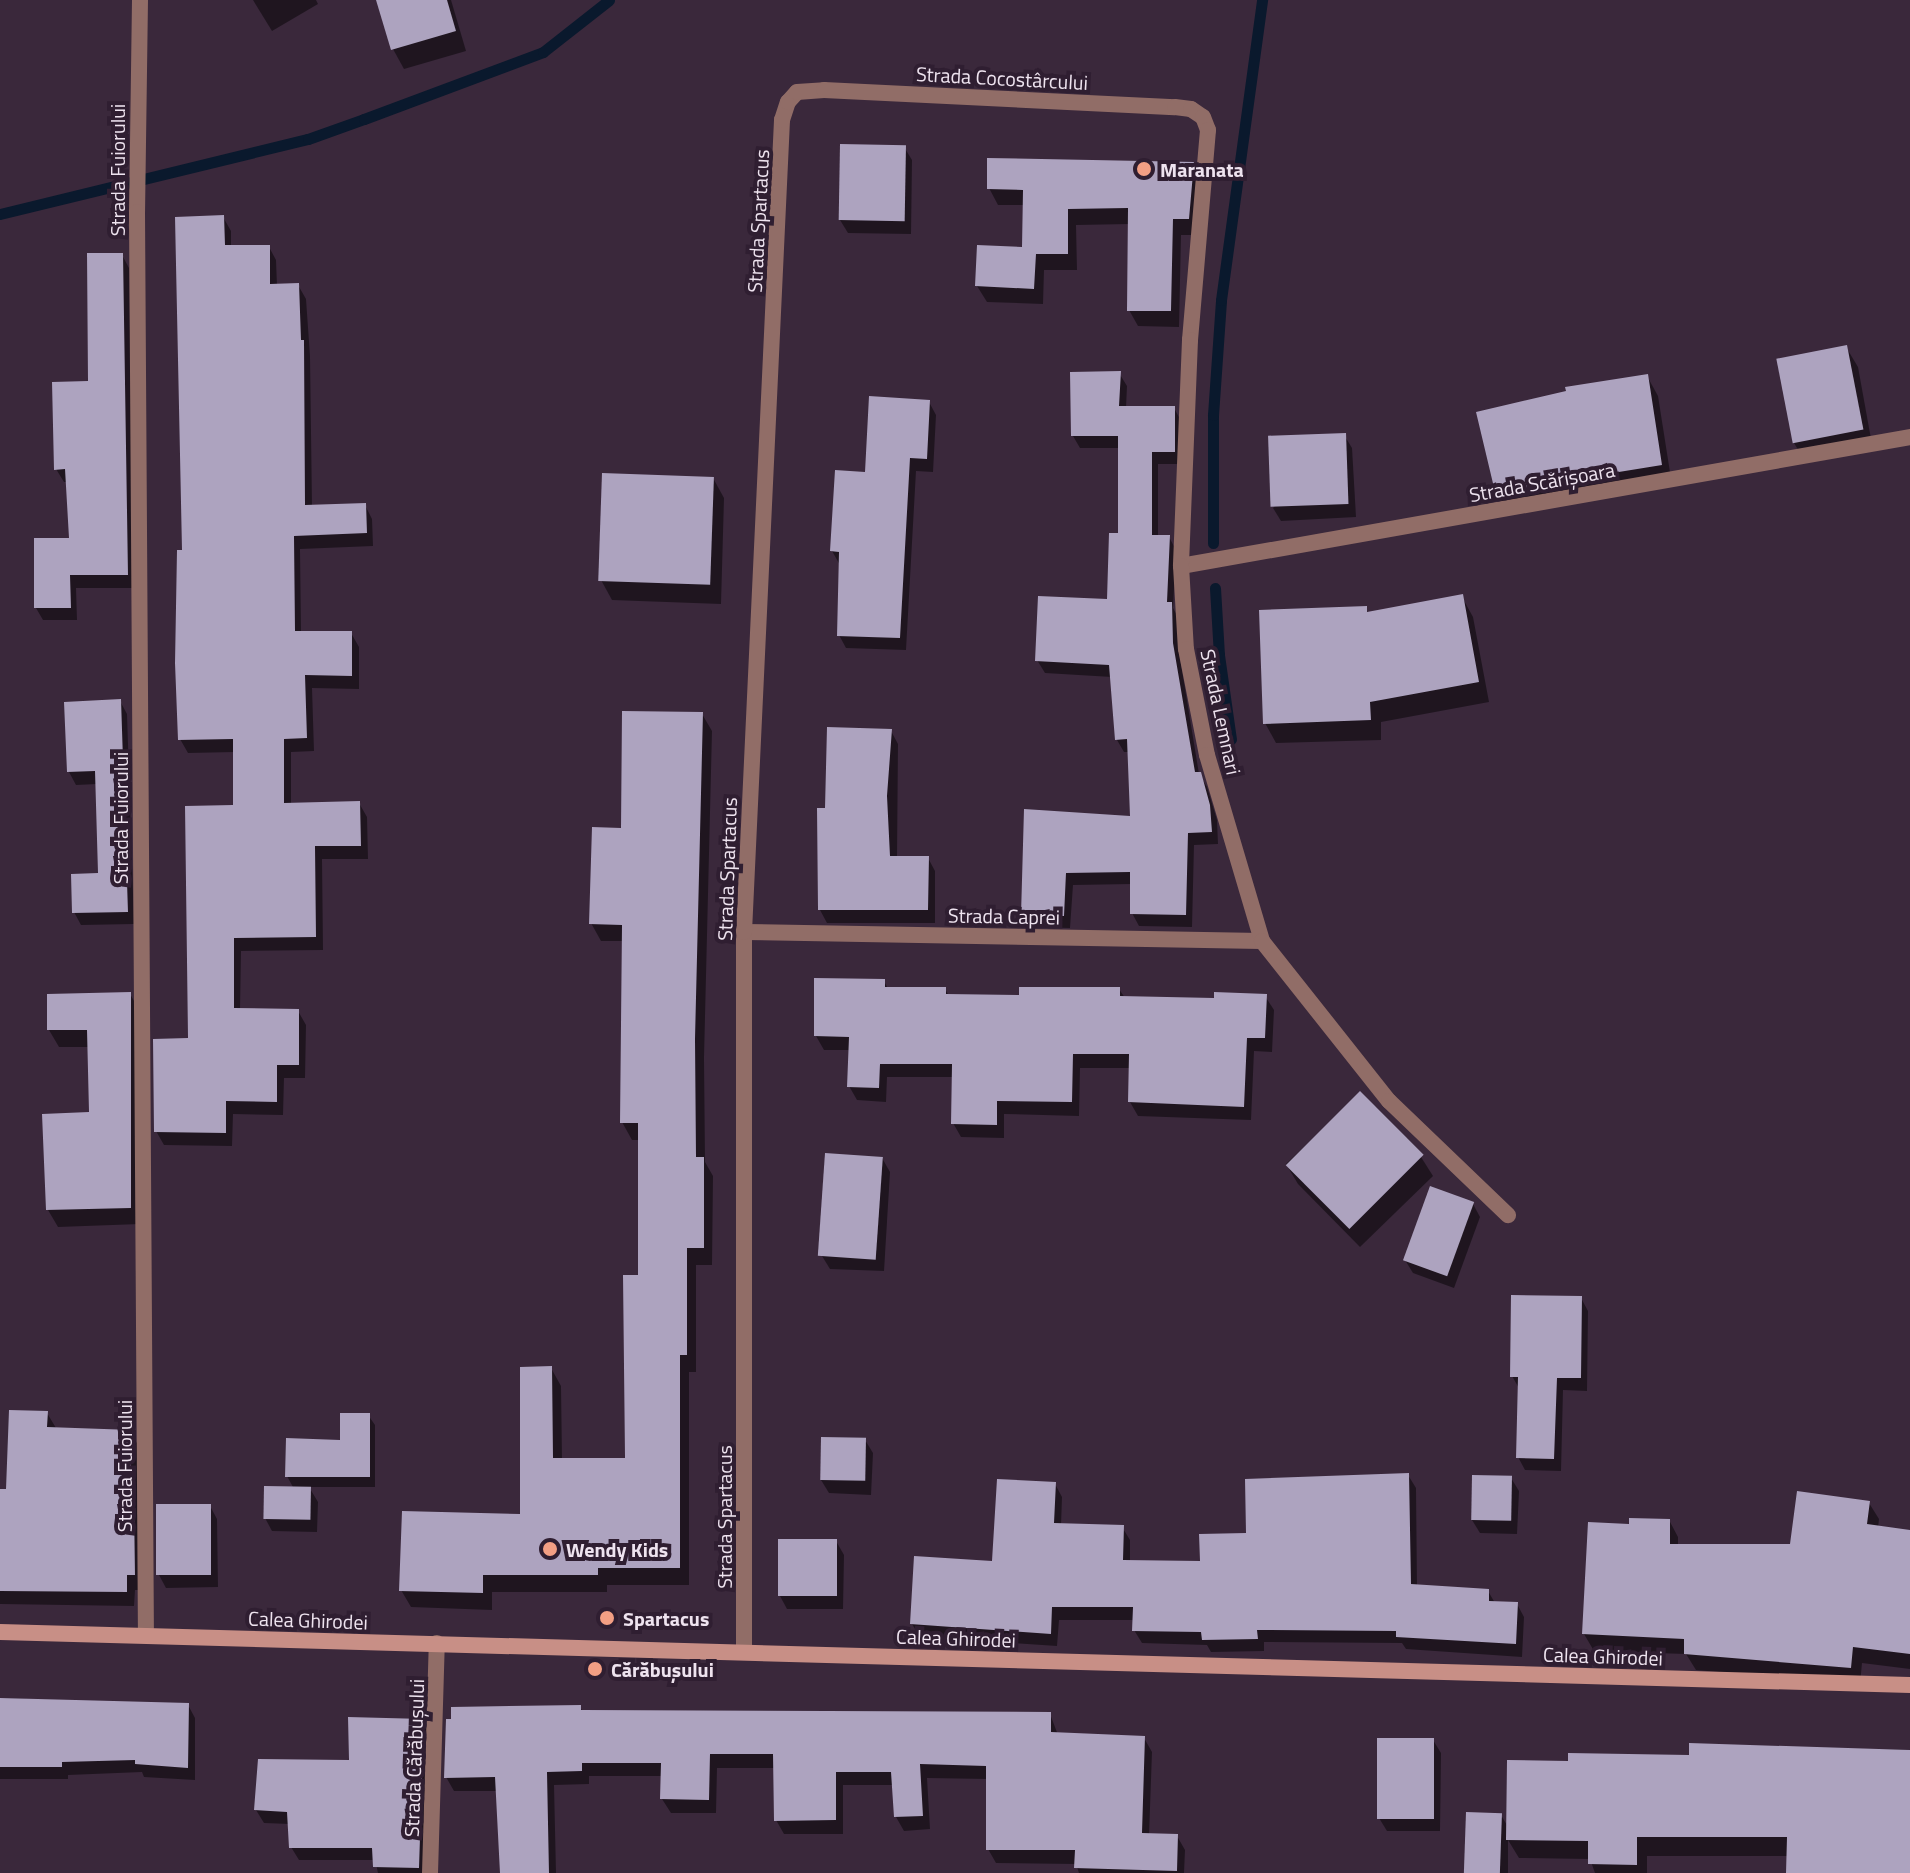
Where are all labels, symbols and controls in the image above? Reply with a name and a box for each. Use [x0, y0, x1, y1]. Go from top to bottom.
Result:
street label: Strada Cocostârcului [915, 62, 1089, 94]
street label: Strada Fuiorului [105, 104, 129, 236]
street label: Strada Spartacus [742, 149, 774, 293]
place label: Maranata [1160, 157, 1244, 181]
marker: Maranata [1135, 160, 1153, 178]
street label: Strada Scărișoara [1467, 457, 1617, 507]
street label: Strada Lemnari [1196, 647, 1246, 777]
street label: Strada Fuiorului [108, 752, 132, 884]
street label: Strada Spartacus [713, 797, 741, 941]
street label: Strada Caprei [948, 903, 1060, 929]
street label: Strada Fuiorului [112, 1400, 136, 1532]
street label: Strada Spartacus [712, 1445, 736, 1589]
place label: Wendy Kids [566, 1537, 668, 1561]
marker: Wendy Kids [541, 1540, 559, 1558]
street label: Calea Ghirodei [248, 1606, 368, 1634]
place label: Spartacus [623, 1606, 709, 1630]
marker: Spartacus [598, 1609, 616, 1627]
street label: Calea Ghirodei [896, 1624, 1016, 1652]
street label: Calea Ghirodei [1543, 1642, 1663, 1670]
place label: Cărăbușului [611, 1657, 714, 1681]
marker: Cărăbușului [586, 1660, 604, 1678]
street label: Strada Cărăbușului [399, 1679, 429, 1837]

